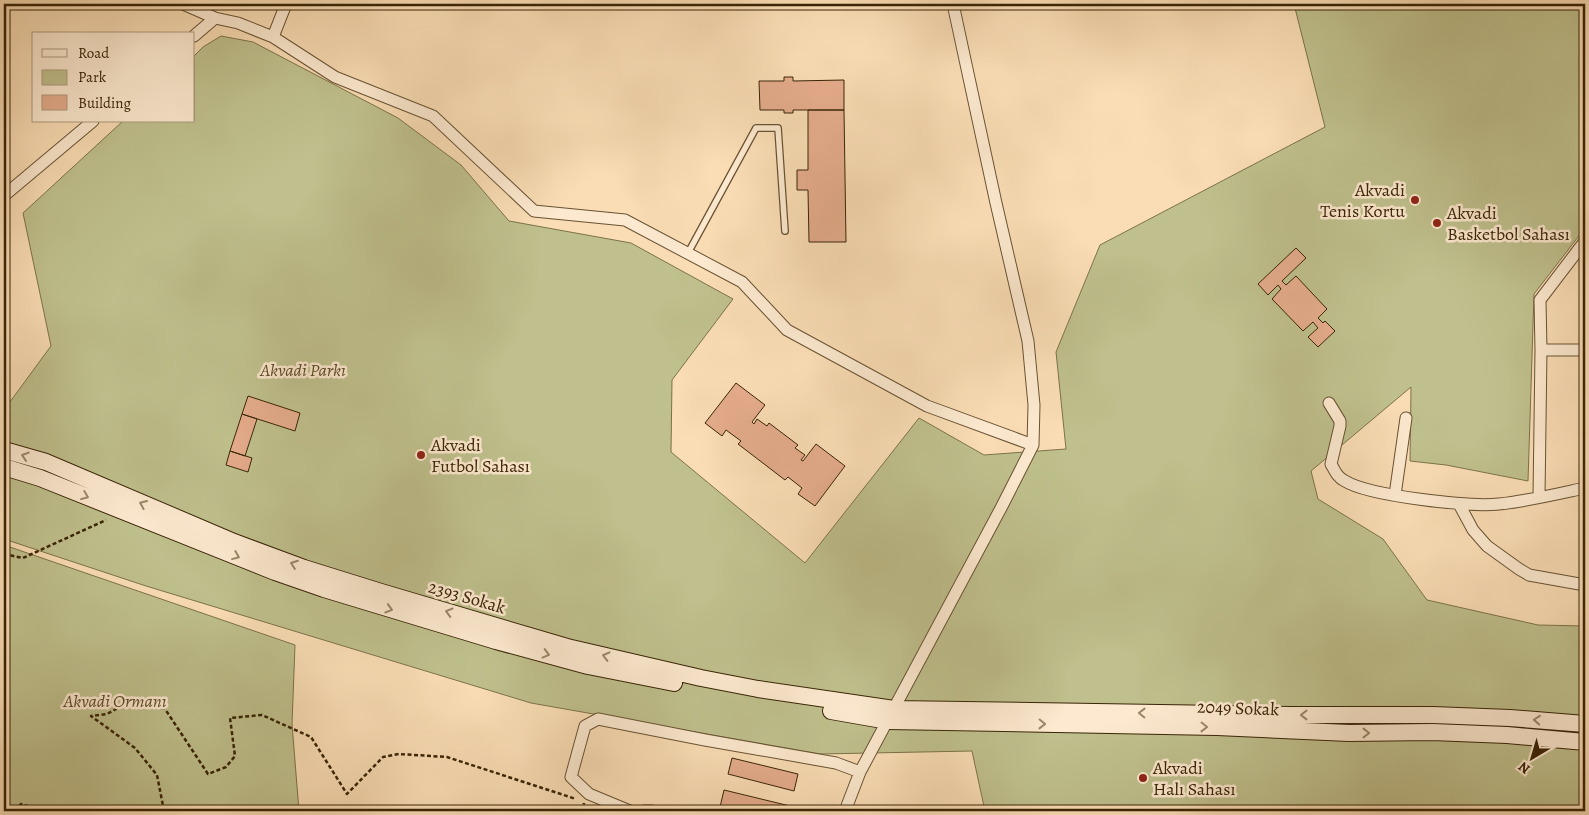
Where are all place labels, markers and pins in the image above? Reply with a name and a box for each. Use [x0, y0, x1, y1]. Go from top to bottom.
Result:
place label: Akvadi Tenis Kortu [1320, 178, 1405, 223]
marker: Akvadi Tenis Kortu [1409, 194, 1421, 206]
place label: Akvadi Basketbol Sahası [1446, 201, 1570, 246]
marker: Akvadi Basketbol Sahası [1431, 217, 1443, 229]
place label: Akvadi Futbol Sahası [430, 433, 530, 478]
marker: Akvadi Futbol Sahası [415, 449, 427, 461]
place label: Akvadi Halı Sahası [1152, 756, 1236, 801]
marker: Akvadi Halı Sahası [1137, 772, 1149, 784]

